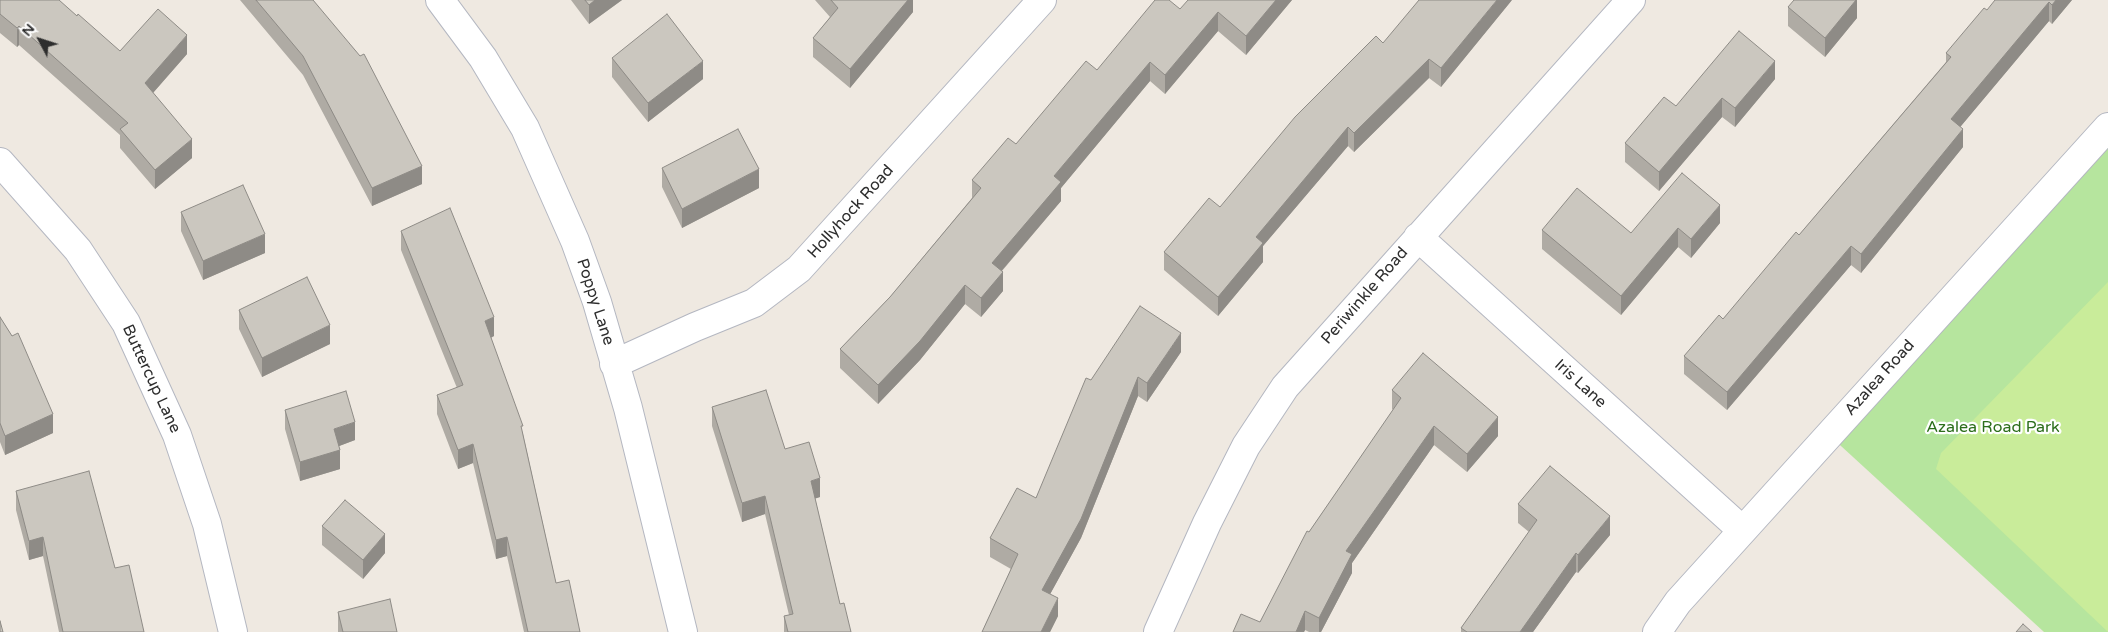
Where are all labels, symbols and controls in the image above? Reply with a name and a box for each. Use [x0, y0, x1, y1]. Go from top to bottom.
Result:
north arrow [15, 15, 65, 65]
text: N [18, 20, 38, 40]
street label: Hollyhock Road [804, 161, 898, 263]
street label: Periwinkle Road [1318, 244, 1412, 348]
street label: Poppy Lane [572, 256, 618, 348]
street label: Buttercup Lane [118, 322, 184, 436]
street label: Azalea Road [1841, 336, 1919, 420]
street label: Iris Lane [1550, 356, 1610, 412]
park label: Azalea Road Park [1926, 418, 2060, 438]

